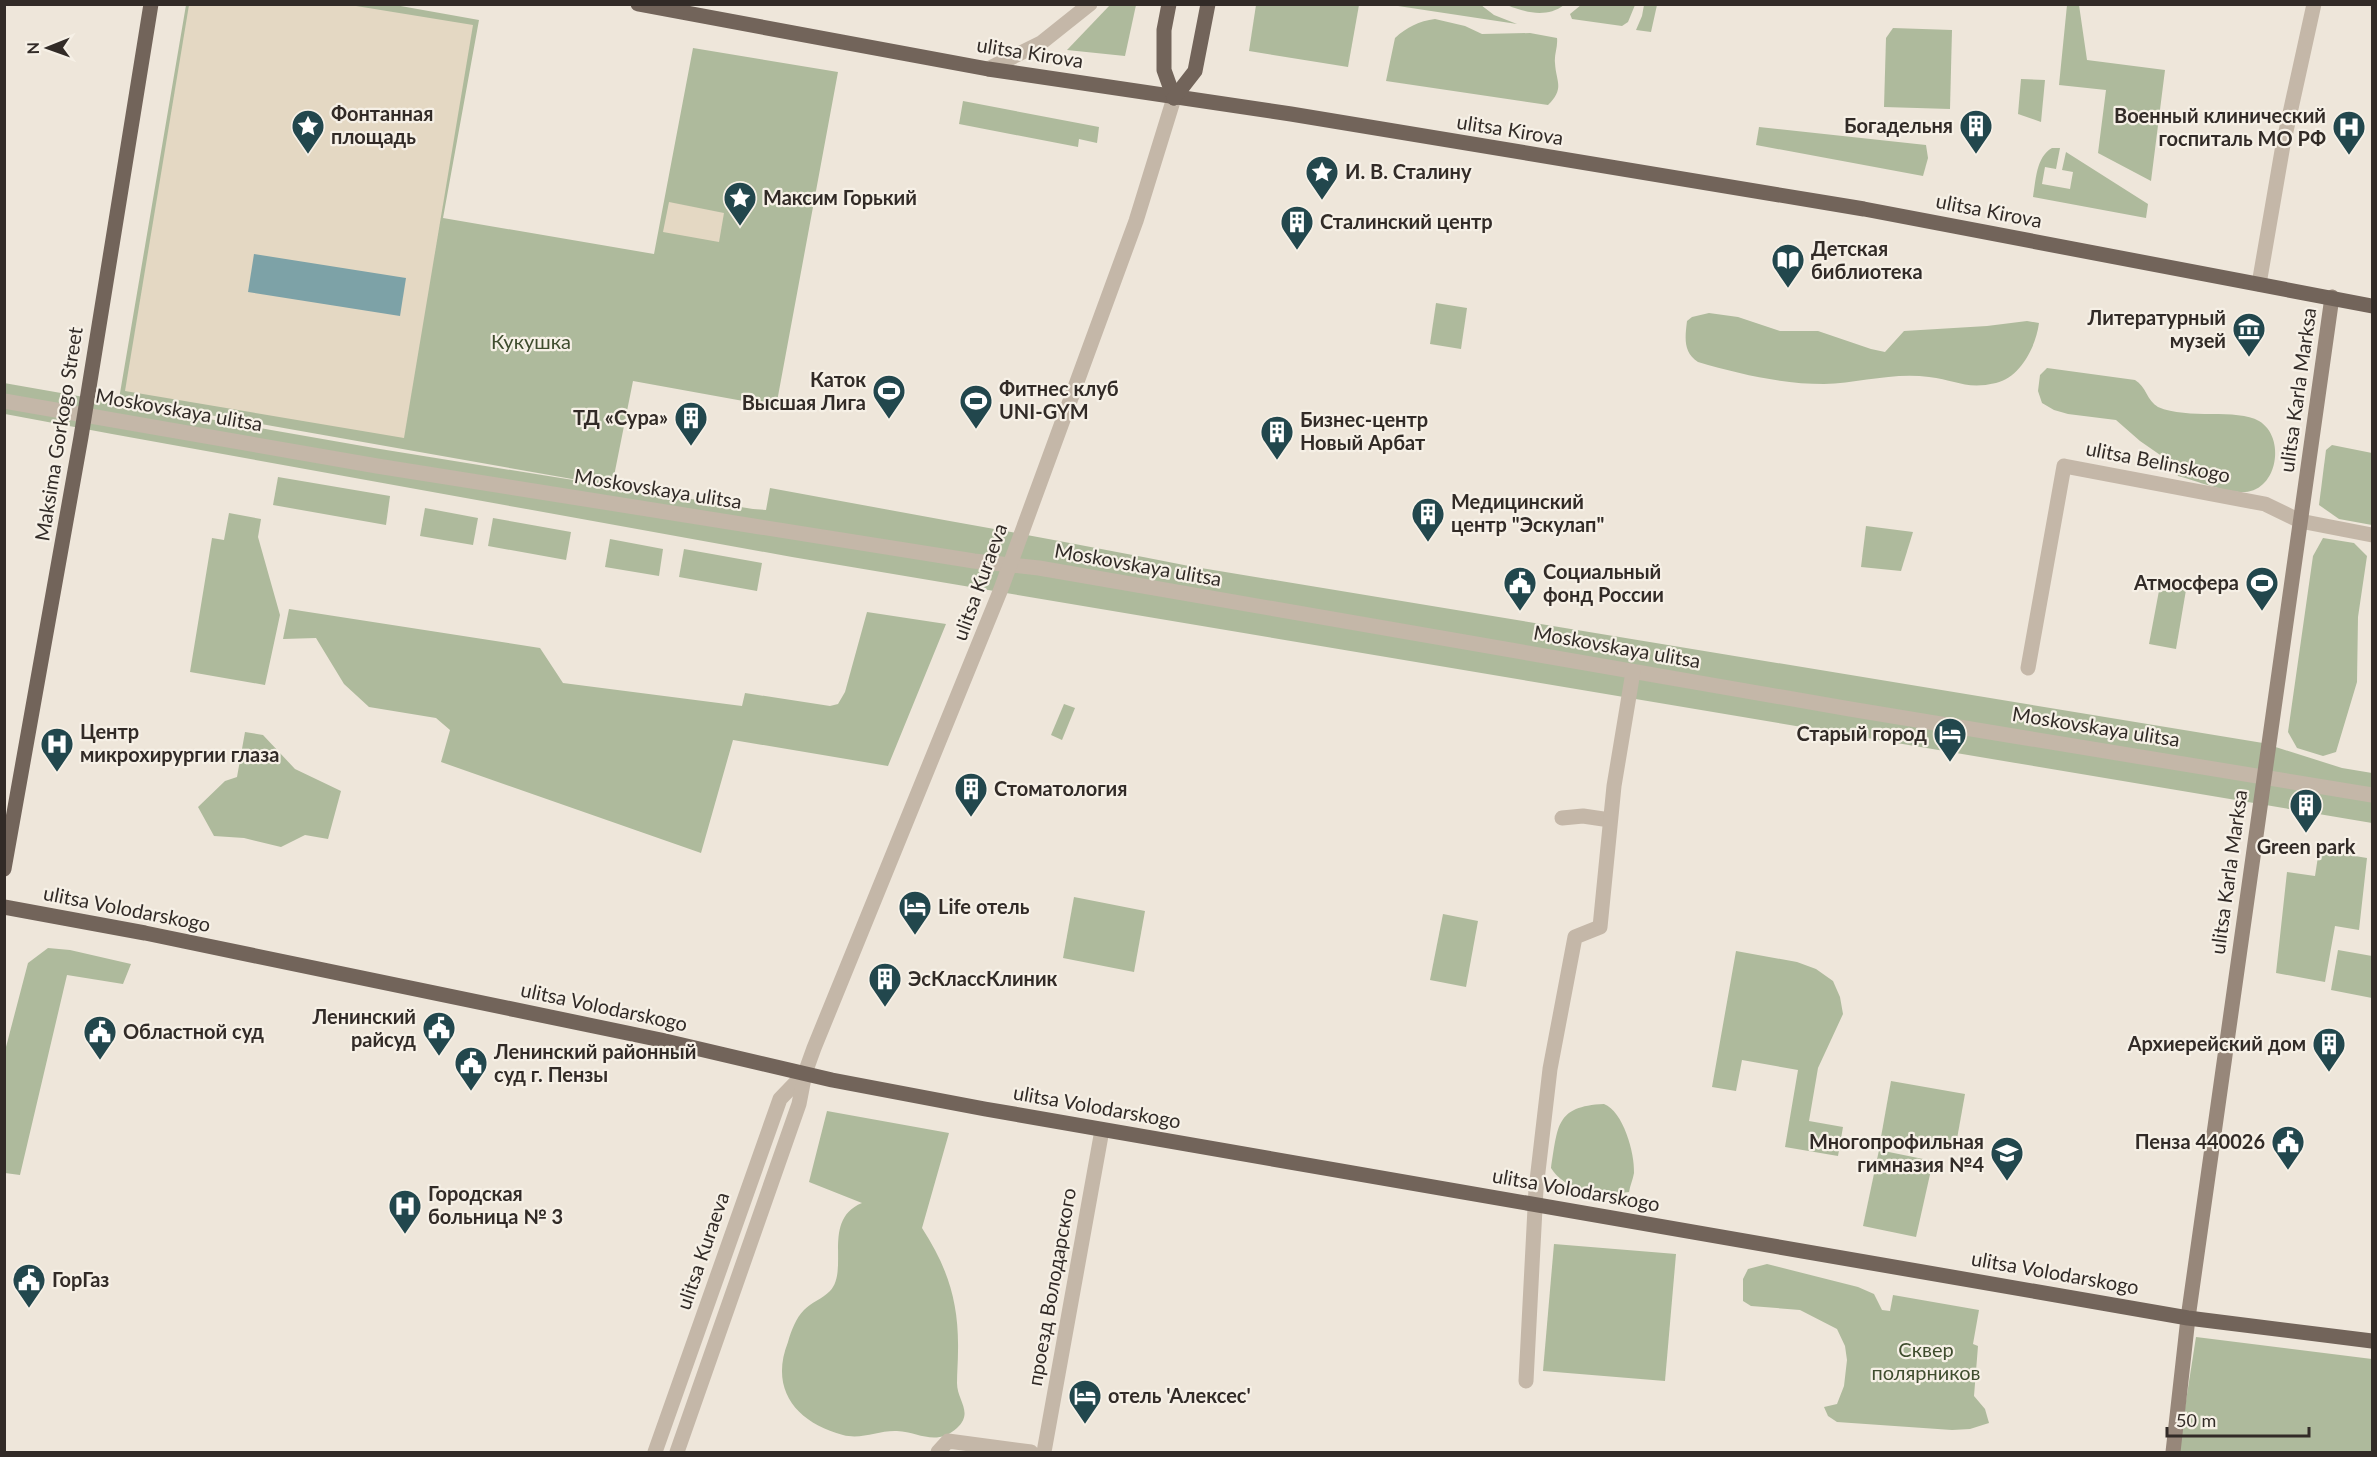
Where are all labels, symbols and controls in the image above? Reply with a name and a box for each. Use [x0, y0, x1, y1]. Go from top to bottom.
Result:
north arrow [18, 18, 78, 78]
street label: ulitsa Kirova [975, 32, 1085, 72]
text: N [23, 42, 42, 55]
place label: Фонтанная площадь [331, 101, 433, 148]
place label: Военный клинический госпиталь МО РФ [2114, 103, 2326, 150]
place icon: Фонтанная площадь [290, 108, 326, 155]
building icon: Богадельня [1958, 108, 1994, 155]
street label: ulitsa Kirova [1455, 109, 1565, 149]
hospital icon: Военный клинический госпиталь МО РФ [2331, 109, 2367, 156]
place label: Богадельня [1844, 113, 1953, 137]
place icon: И. В. Сталину [1304, 154, 1340, 201]
place label: И. В. Сталину [1345, 159, 1472, 183]
place icon: Максим Горький [722, 180, 758, 227]
place label: Максим Горький [763, 185, 917, 209]
street label: ulitsa Kirova [1934, 188, 2044, 232]
building icon: Сталинский центр [1279, 204, 1315, 251]
place label: Сталинский центр [1320, 209, 1493, 233]
place label: Детская библиотека [1811, 236, 1923, 283]
library icon: Детская библиотека [1770, 242, 1806, 289]
place label: Литературный музей [2087, 305, 2226, 352]
street label: ulitsa Karla Marksa [2274, 306, 2320, 474]
museum icon: Литературный музей [2231, 311, 2267, 358]
street label: Maksima Gorkogo Street [29, 325, 87, 543]
park label: Кукушка [491, 329, 571, 353]
place label: Каток Высшая Лига [742, 367, 866, 414]
sports icon: Каток Высшая Лига [871, 373, 907, 420]
place label: Фитнес клуб UNI-GYM [999, 376, 1119, 423]
street label: Moskovskaya ulitsa [94, 383, 265, 436]
sports icon: Фитнес клуб UNI-GYM [958, 383, 994, 430]
building icon: ТД «Сура» [673, 400, 709, 447]
place label: ТД «Сура» [573, 405, 668, 429]
place label: Бизнес-центр Новый Арбат [1300, 407, 1428, 454]
building icon: Бизнес-центр Новый Арбат [1259, 414, 1295, 461]
street label: ulitsa Belinskogo [2084, 435, 2232, 487]
street label: Moskovskaya ulitsa [573, 463, 744, 513]
place label: Медицинский центр "Эскулап" [1451, 489, 1604, 536]
building icon: Медицинский центр "Эскулап" [1410, 496, 1446, 543]
street label: ulitsa Kuraeva [947, 520, 1011, 644]
street label: Moskovskaya ulitsa [1053, 538, 1224, 591]
place label: Социальный фонд России [1543, 559, 1664, 606]
public building icon: Социальный фонд России [1502, 565, 1538, 612]
sports icon: Атмосфера [2244, 565, 2280, 612]
place label: Атмосфера [2133, 570, 2239, 594]
street label: Moskovskaya ulitsa [1532, 620, 1703, 673]
street label: Moskovskaya ulitsa [2011, 701, 2182, 751]
hotel icon: Старый город [1932, 716, 1968, 763]
place label: Центр микрохирургии глаза [80, 719, 279, 766]
place label: Старый город [1796, 721, 1927, 745]
hospital icon: Центр микрохирургии глаза [39, 726, 75, 773]
building icon: Стоматология [953, 771, 989, 818]
place label: Стоматология [994, 776, 1127, 800]
building icon: Green park [2288, 787, 2324, 834]
street label: ulitsa Karla Marksa [2205, 788, 2251, 956]
place label: Green park [2257, 834, 2356, 858]
street label: ulitsa Volodarskogo [42, 880, 213, 936]
hotel icon: Life отель [897, 889, 933, 936]
place label: Life отель [938, 894, 1030, 918]
building icon: ЭсКлассКлиник [867, 961, 903, 1008]
place label: ЭсКлассКлиник [908, 966, 1058, 990]
street label: ulitsa Volodarskogo [519, 977, 690, 1035]
place label: Ленинский райсуд [311, 1004, 416, 1051]
public building icon: Ленинский райсуд [421, 1010, 457, 1057]
public building icon: Областной суд [82, 1014, 118, 1061]
place label: Областной суд [123, 1019, 264, 1043]
building icon: Архиерейский дом [2311, 1026, 2347, 1073]
place label: Архиерейский дом [2127, 1031, 2306, 1055]
place label: Ленинский районный суд г. Пензы [493, 1039, 696, 1086]
public building icon: Ленинский районный суд г. Пензы [453, 1045, 489, 1092]
street label: ulitsa Volodarskogo [1011, 1079, 1183, 1133]
public building icon: Пенза 440026 [2270, 1124, 2306, 1171]
place label: Многопрофильная гимназия №4 [1809, 1129, 1984, 1176]
place label: Пенза 440026 [2135, 1129, 2265, 1153]
school or university icon: Многопрофильная гимназия №4 [1989, 1135, 2025, 1182]
street label: ulitsa Volodarskogo [1490, 1162, 1662, 1216]
place label: Городская больница № 3 [428, 1181, 563, 1228]
street label: проезд Володарского [1022, 1186, 1080, 1388]
hospital icon: Городская больница № 3 [387, 1188, 423, 1235]
street label: ulitsa Kuraeva [671, 1189, 733, 1313]
street label: ulitsa Volodarskogo [1969, 1245, 2141, 1299]
public building icon: ГорГаз [11, 1262, 47, 1309]
place label: ГорГаз [52, 1267, 109, 1291]
park label: Сквер полярников [1871, 1337, 1981, 1384]
hotel icon: отель 'Алексес' [1067, 1378, 1103, 1425]
place label: отель 'Алексес' [1108, 1383, 1251, 1407]
scale bar [2167, 1400, 2310, 1438]
text: 50 m [2176, 1409, 2216, 1431]

